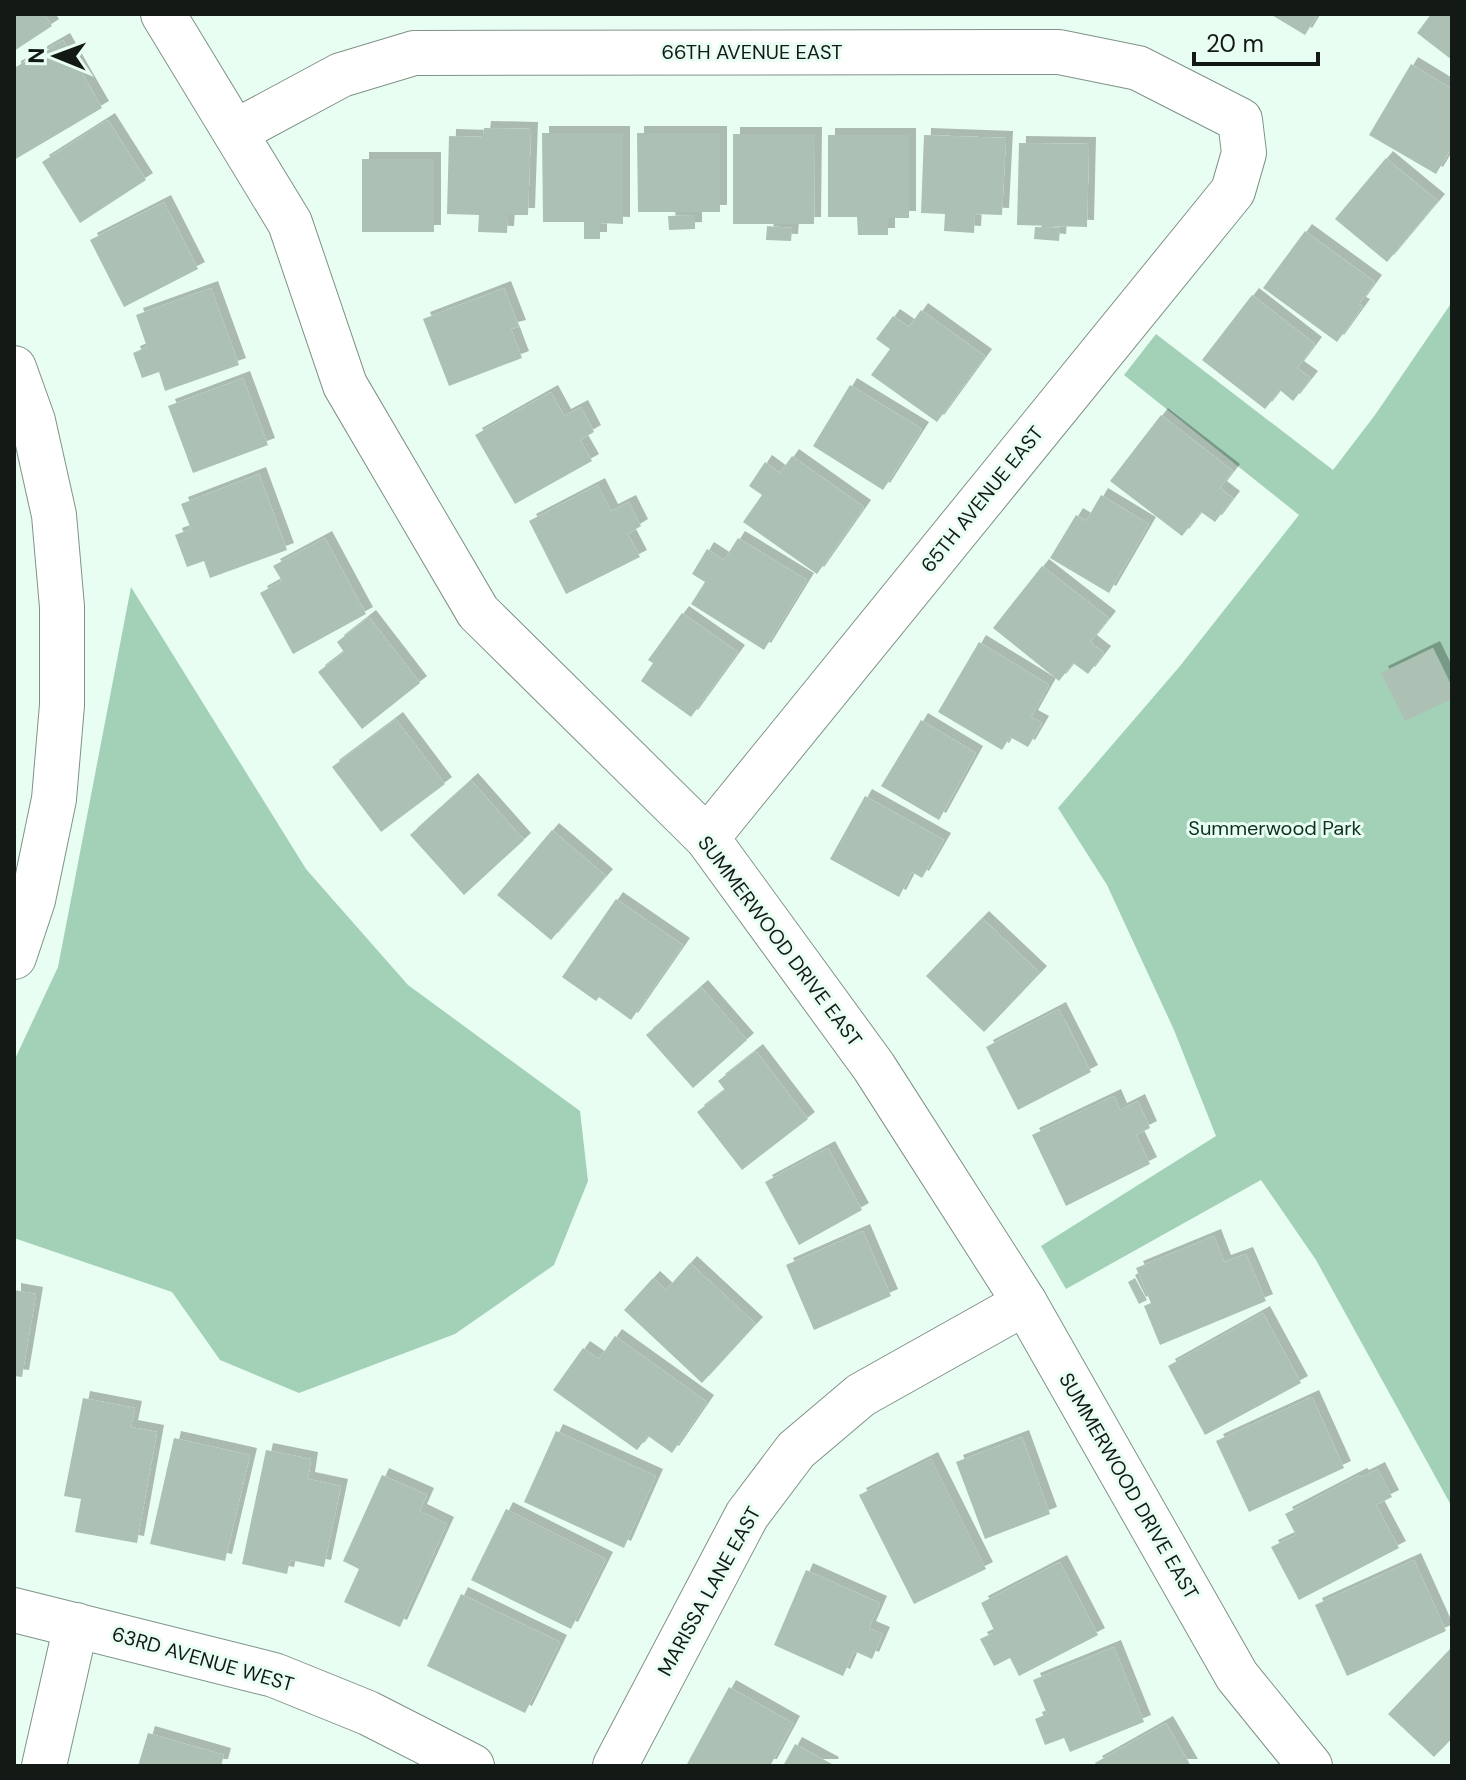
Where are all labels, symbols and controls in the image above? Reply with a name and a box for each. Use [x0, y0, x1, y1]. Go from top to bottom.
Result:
north arrow [16, 16, 96, 96]
scale bar [1194, 16, 1318, 66]
text: 20 m [1206, 28, 1264, 59]
street label: 66TH AVENUE EAST [661, 39, 843, 65]
text: N [22, 47, 51, 64]
street label: 65TH AVENUE EAST [915, 421, 1049, 577]
park label: Summerwood Park [1188, 815, 1362, 841]
street label: SUMMERWOOD DRIVE EAST [692, 830, 868, 1052]
street label: SUMMERWOOD DRIVE EAST [1053, 1368, 1205, 1604]
street label: MARISSA LANE EAST [652, 1502, 766, 1680]
street label: 63RD AVENUE WEST [109, 1621, 297, 1697]

